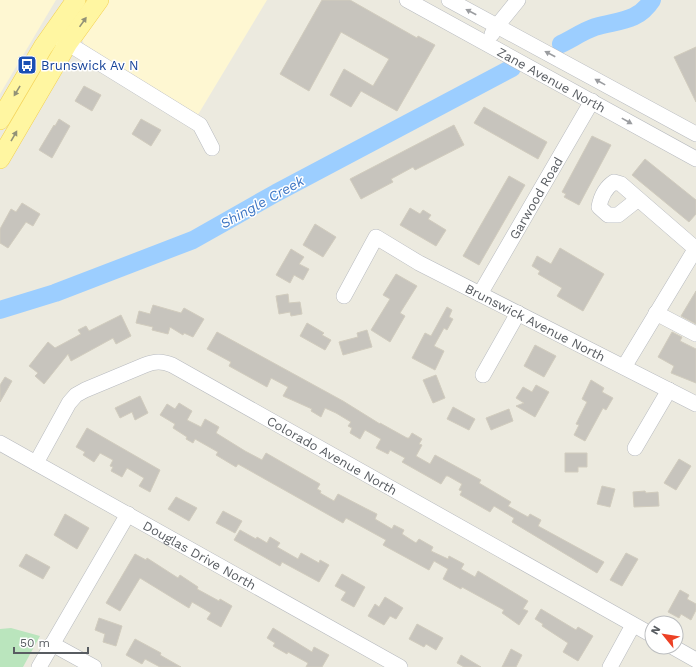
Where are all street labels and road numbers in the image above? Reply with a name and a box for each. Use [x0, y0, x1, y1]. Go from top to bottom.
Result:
street label: Zane Avenue North [495, 44, 608, 116]
street label: Garwood Road [506, 154, 566, 242]
street label: Brunswick Avenue North [463, 281, 608, 365]
street label: Colorado Avenue North [264, 413, 400, 498]
street label: Douglas Drive North [140, 518, 259, 593]

